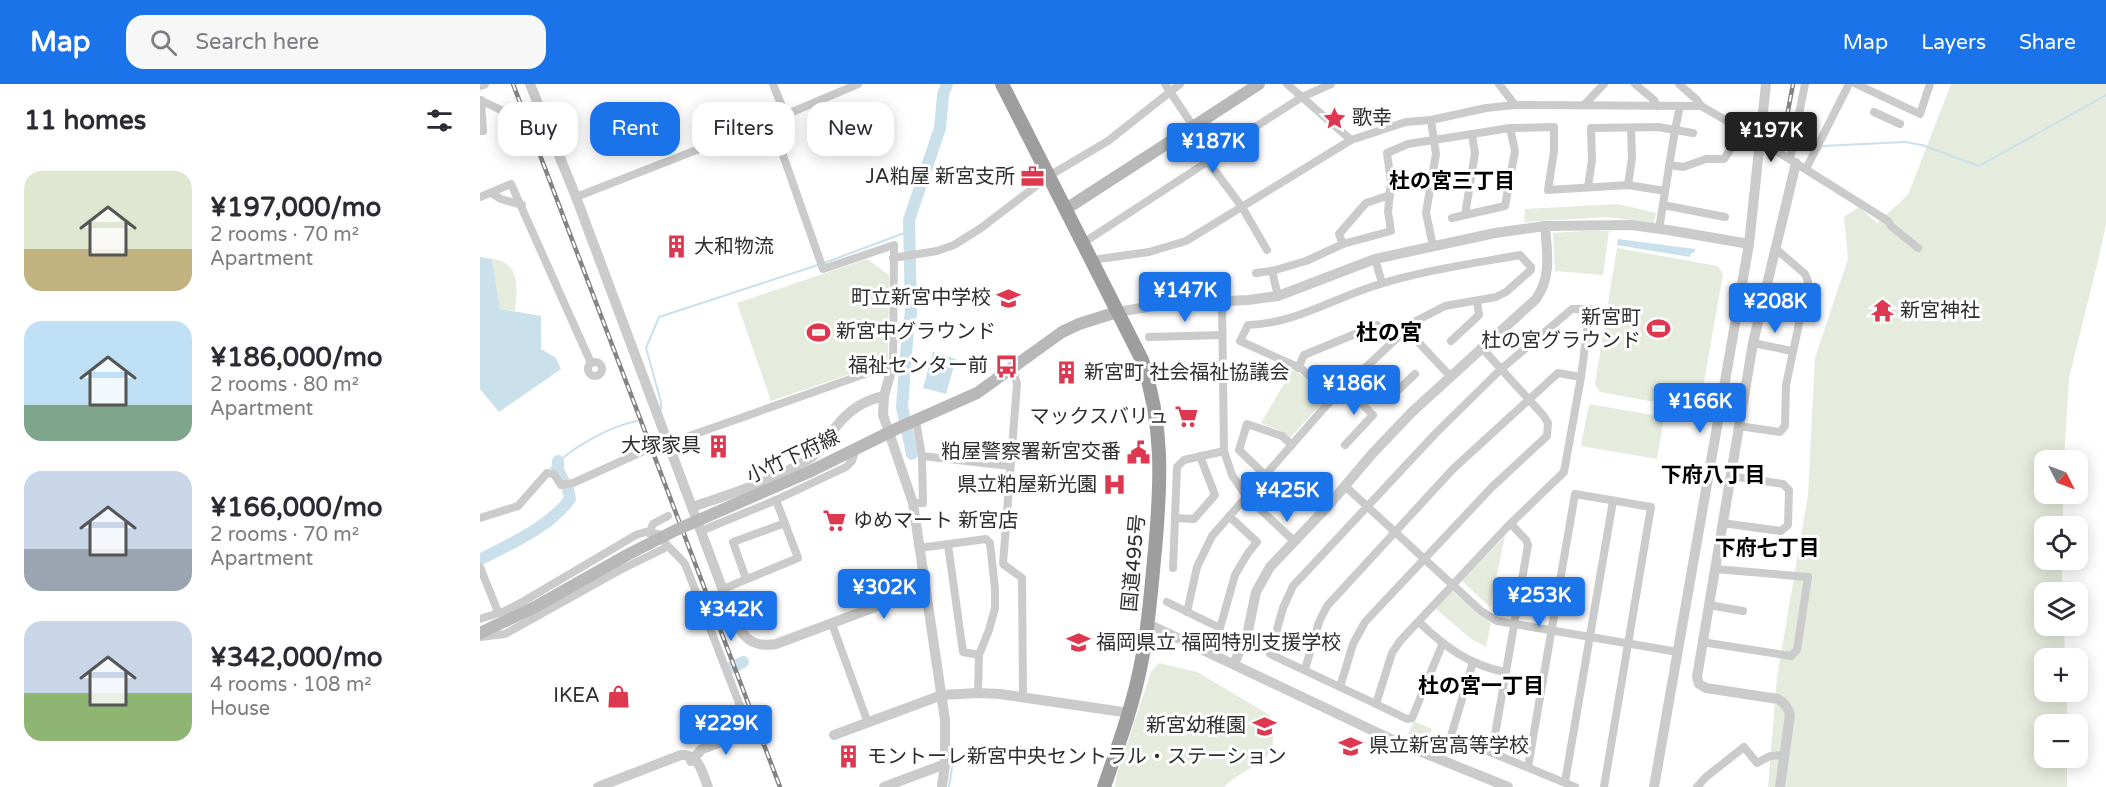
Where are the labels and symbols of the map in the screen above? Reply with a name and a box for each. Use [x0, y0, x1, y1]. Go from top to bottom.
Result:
place icon: 歌幸 [1321, 105, 1347, 131]
place label: 歌幸 [1352, 106, 1392, 130]
pin: ¥197K [1729, 112, 1813, 163]
pin: ¥187K [1171, 123, 1255, 174]
office icon: JA粕屋 新宮支所 [1020, 164, 1046, 190]
place label: JA粕屋 新宮支所 [866, 165, 1015, 189]
district label: 杜の宮三丁目 [1389, 169, 1515, 194]
building icon: 大和物流 [663, 234, 689, 260]
place label: 大和物流 [694, 235, 774, 259]
pin: ¥147K [1143, 272, 1227, 323]
pin: ¥208K [1733, 283, 1817, 334]
school or university icon: 町立新宮中学校 [996, 285, 1022, 311]
place label: 町立新宮中学校 [851, 286, 991, 310]
temple icon: 新宮神社 [1869, 298, 1895, 324]
place label: 新宮神社 [1900, 299, 1980, 323]
place label: 新宮町 杜の宮グラウンド [1481, 306, 1641, 353]
sports icon: 新宮町 杜の宮グラウンド [1646, 316, 1672, 342]
sports icon: 新宮中グラウンド [805, 319, 831, 345]
place label: 新宮中グラウンド [836, 320, 996, 344]
district label: 杜の宮 [1356, 320, 1422, 346]
bus stop icon: 福祉センター前 [993, 353, 1019, 379]
place label: 福祉センター前 [848, 354, 988, 378]
building icon: 新宮町 社会福祉協議会 [1053, 360, 1079, 386]
place label: 新宮町 社会福祉協議会 [1084, 361, 1289, 385]
pin: ¥186K [1312, 365, 1396, 416]
pin: ¥166K [1658, 383, 1742, 434]
supermarket icon: マックスバリュ [1174, 404, 1200, 430]
place label: マックスバリュ [1030, 405, 1169, 429]
street label: 小竹下府線 [743, 425, 843, 489]
building icon: 大塚家具 [706, 433, 732, 459]
place label: 大塚家具 [621, 434, 701, 458]
public building icon: 粕屋警察署新宮交番 [1126, 439, 1152, 465]
place label: 粕屋警察署新宮交番 [941, 440, 1121, 464]
north arrow [2034, 450, 2088, 504]
district label: 下府八丁目 [1661, 463, 1766, 488]
hospital icon: 県立粕屋新光園 [1102, 472, 1128, 498]
pin: ¥425K [1245, 472, 1329, 523]
place label: 県立粕屋新光園 [957, 473, 1097, 497]
supermarket icon: ゆめマート 新宮店 [822, 508, 848, 534]
place label: ゆめマート 新宮店 [853, 509, 1018, 533]
street label: 国道495号 [1118, 513, 1150, 613]
district label: 下府七丁目 [1715, 536, 1820, 561]
pin: ¥302K [842, 569, 926, 620]
pin: ¥253K [1497, 577, 1581, 628]
pin: ¥342K [689, 591, 773, 642]
school or university icon: 福岡県立 福岡特別支援学校 [1065, 630, 1091, 656]
place label: 福岡県立 福岡特別支援学校 [1096, 631, 1341, 655]
district label: 杜の宮一丁目 [1418, 674, 1544, 699]
shop icon: IKEA [605, 683, 631, 709]
place label: IKEA [553, 684, 600, 708]
pin: ¥229K [684, 705, 768, 756]
school or university icon: 新宮幼稚園 [1251, 713, 1277, 739]
place label: 新宮幼稚園 [1146, 714, 1246, 738]
school or university icon: 県立新宮高等学校 [1338, 733, 1364, 759]
place label: 県立新宮高等学校 [1369, 734, 1529, 758]
building icon: モントーレ新宮中央セントラル・ステーション [836, 744, 862, 770]
place label: モントーレ新宮中央セントラル・ステーション [867, 745, 1287, 769]

